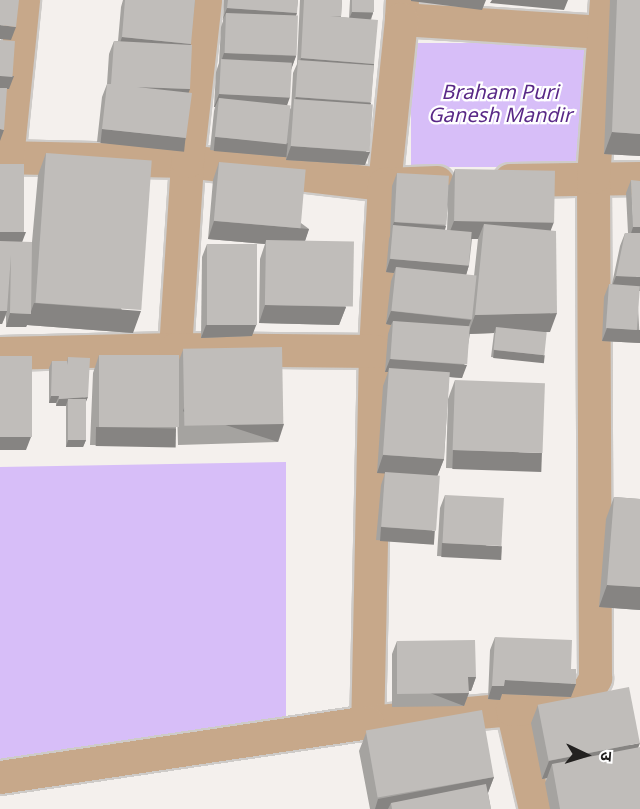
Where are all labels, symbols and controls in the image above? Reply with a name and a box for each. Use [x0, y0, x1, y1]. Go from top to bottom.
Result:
park label: Braham Puri Ganesh Mandir [428, 82, 572, 129]
north arrow [556, 725, 616, 785]
text: उ [594, 751, 615, 762]

